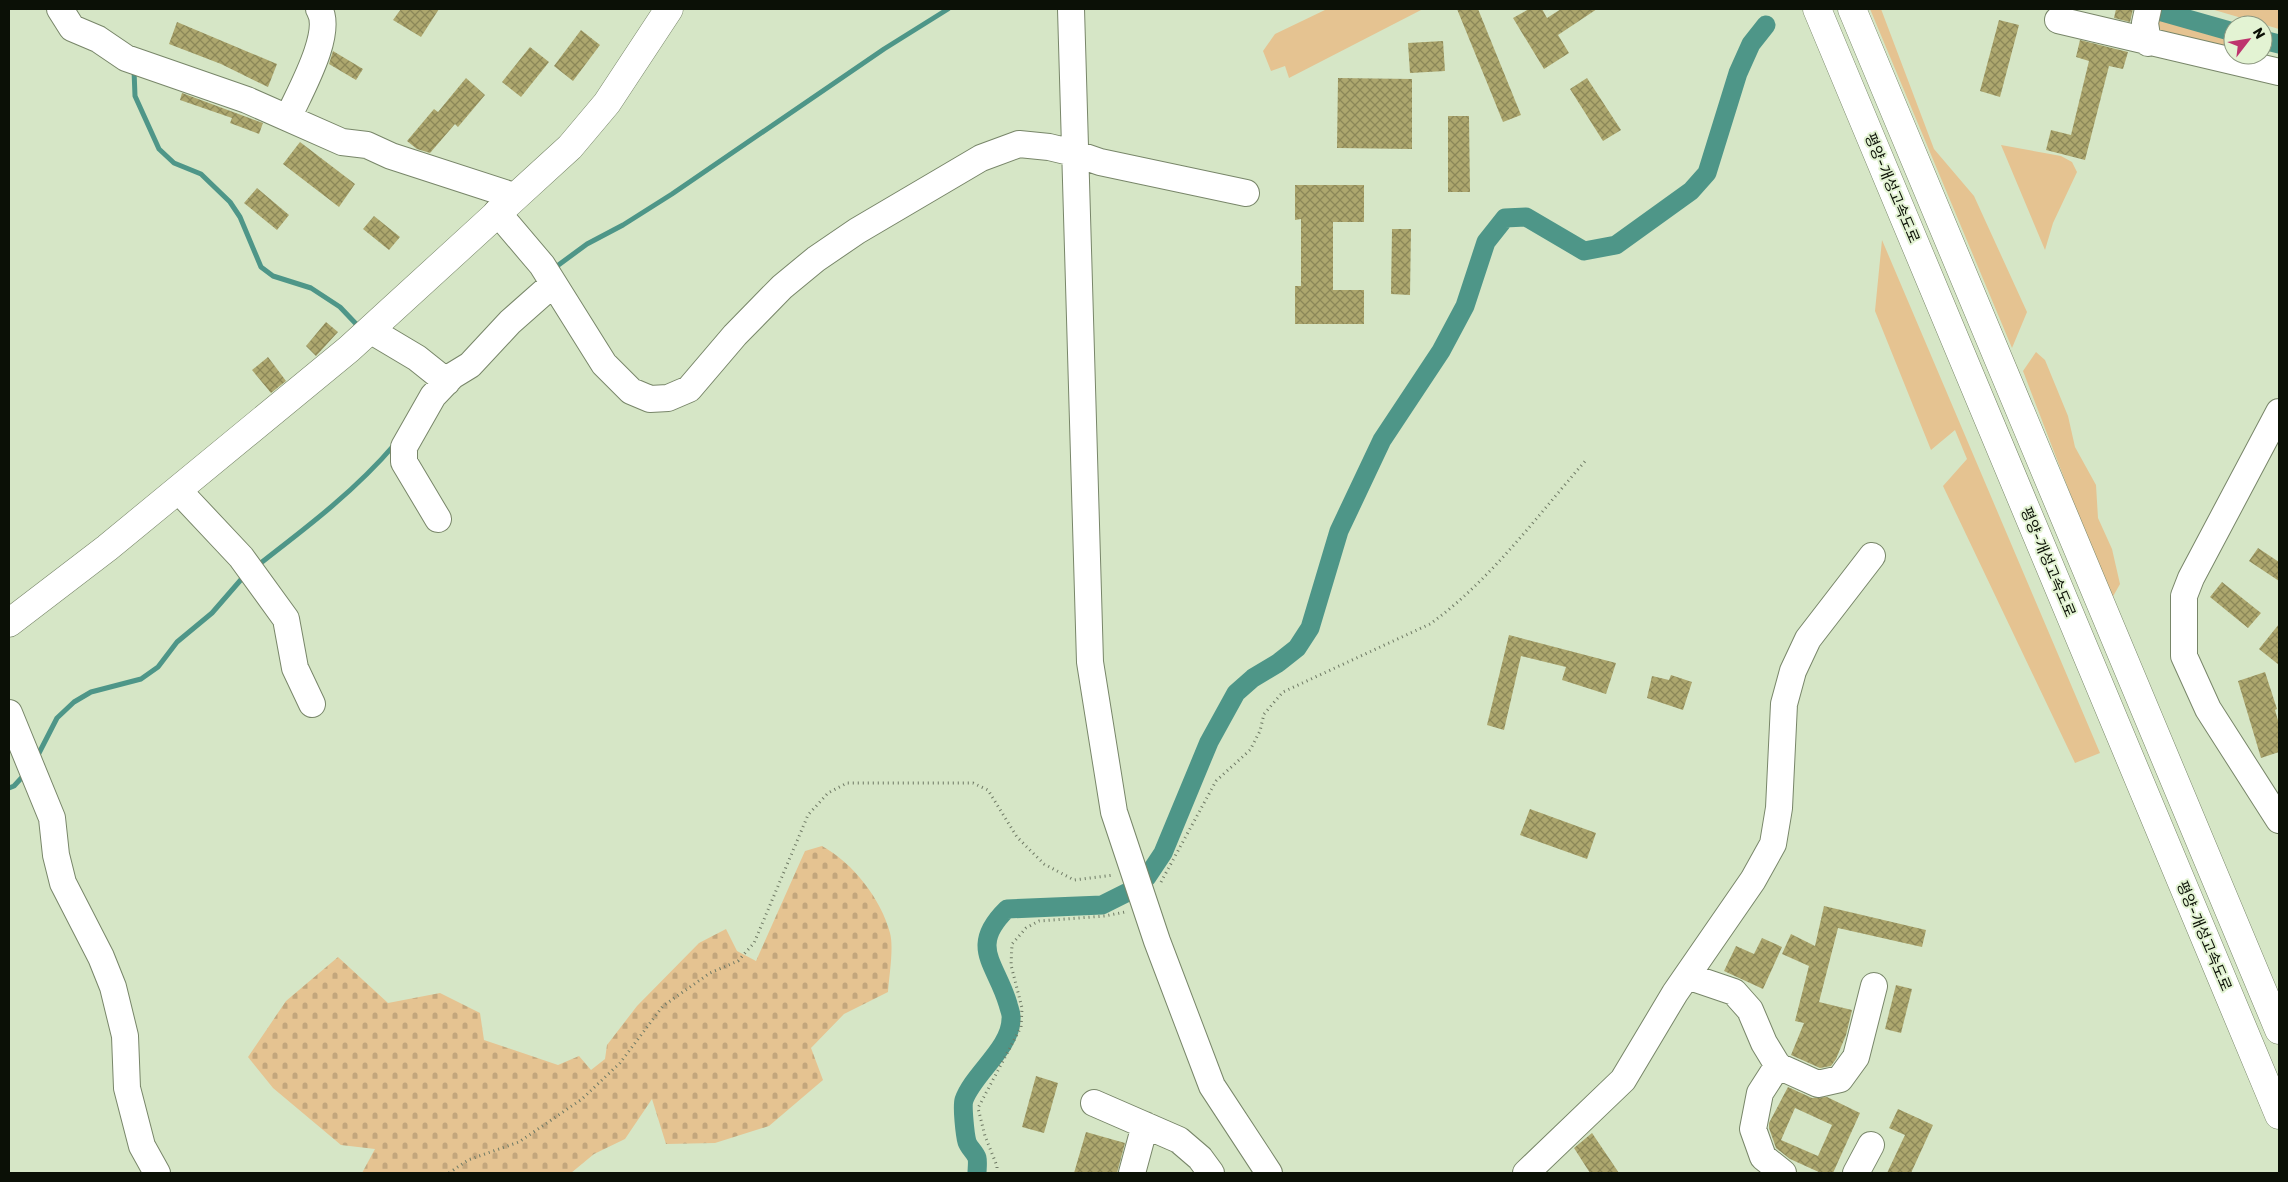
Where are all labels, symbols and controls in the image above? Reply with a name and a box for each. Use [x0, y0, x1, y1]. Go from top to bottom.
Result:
north arrow [2223, 15, 2273, 65]
text: N [2249, 25, 2269, 42]
street label: 평양-개성고속도로 [1861, 130, 1923, 246]
street label: 평양-개성고속도로 [2017, 504, 2079, 620]
street label: 평양-개성고속도로 [2173, 878, 2235, 994]

